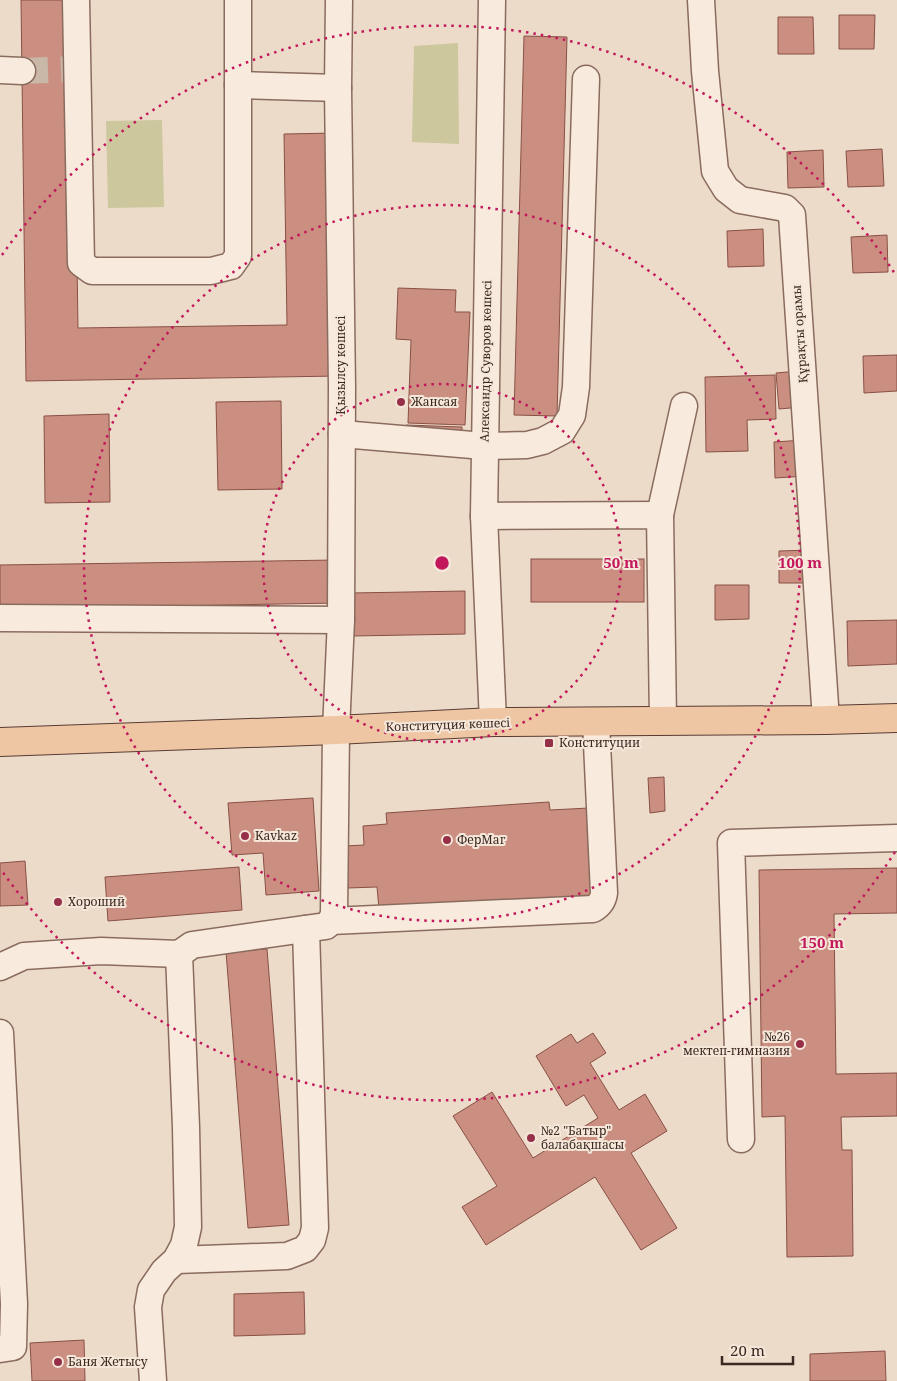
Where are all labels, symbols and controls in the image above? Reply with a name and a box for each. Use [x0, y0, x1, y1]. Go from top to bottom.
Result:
street label: Александр Суворов көшесі [476, 280, 495, 442]
street label: Құрақты орамы [788, 284, 811, 384]
street label: Қызылсу көшесі [332, 315, 349, 415]
place label: Жансая [410, 393, 457, 410]
marker: Жансая [395, 396, 407, 408]
text: 50 m [603, 552, 639, 572]
text: 100 m [778, 552, 822, 572]
centre of rings [433, 554, 451, 572]
street label: Конституция көшесі [385, 714, 511, 735]
place label: Конституции [559, 734, 640, 751]
marker: Конституции [543, 737, 555, 749]
place label: Kavkaz [255, 827, 297, 844]
marker: Kavkaz [239, 830, 251, 842]
place label: ФерМаг [457, 831, 506, 848]
marker: ФерМаг [441, 834, 453, 846]
place label: Хороший [68, 893, 125, 910]
marker: Хороший [52, 896, 64, 908]
text: 150 m [800, 932, 844, 952]
place label: №26 мектеп-гимназия [683, 1028, 790, 1059]
marker: №26 мектеп-гимназия [794, 1038, 806, 1050]
place label: №2 "Батыр" балабақшасы [541, 1122, 625, 1153]
marker: №2 "Батыр" балабақшасы [525, 1132, 537, 1144]
scale bar [722, 1334, 793, 1366]
text: 20 m [730, 1340, 765, 1360]
place label: Баня Жетысу [68, 1353, 148, 1370]
marker: Баня Жетысу [52, 1356, 64, 1368]

